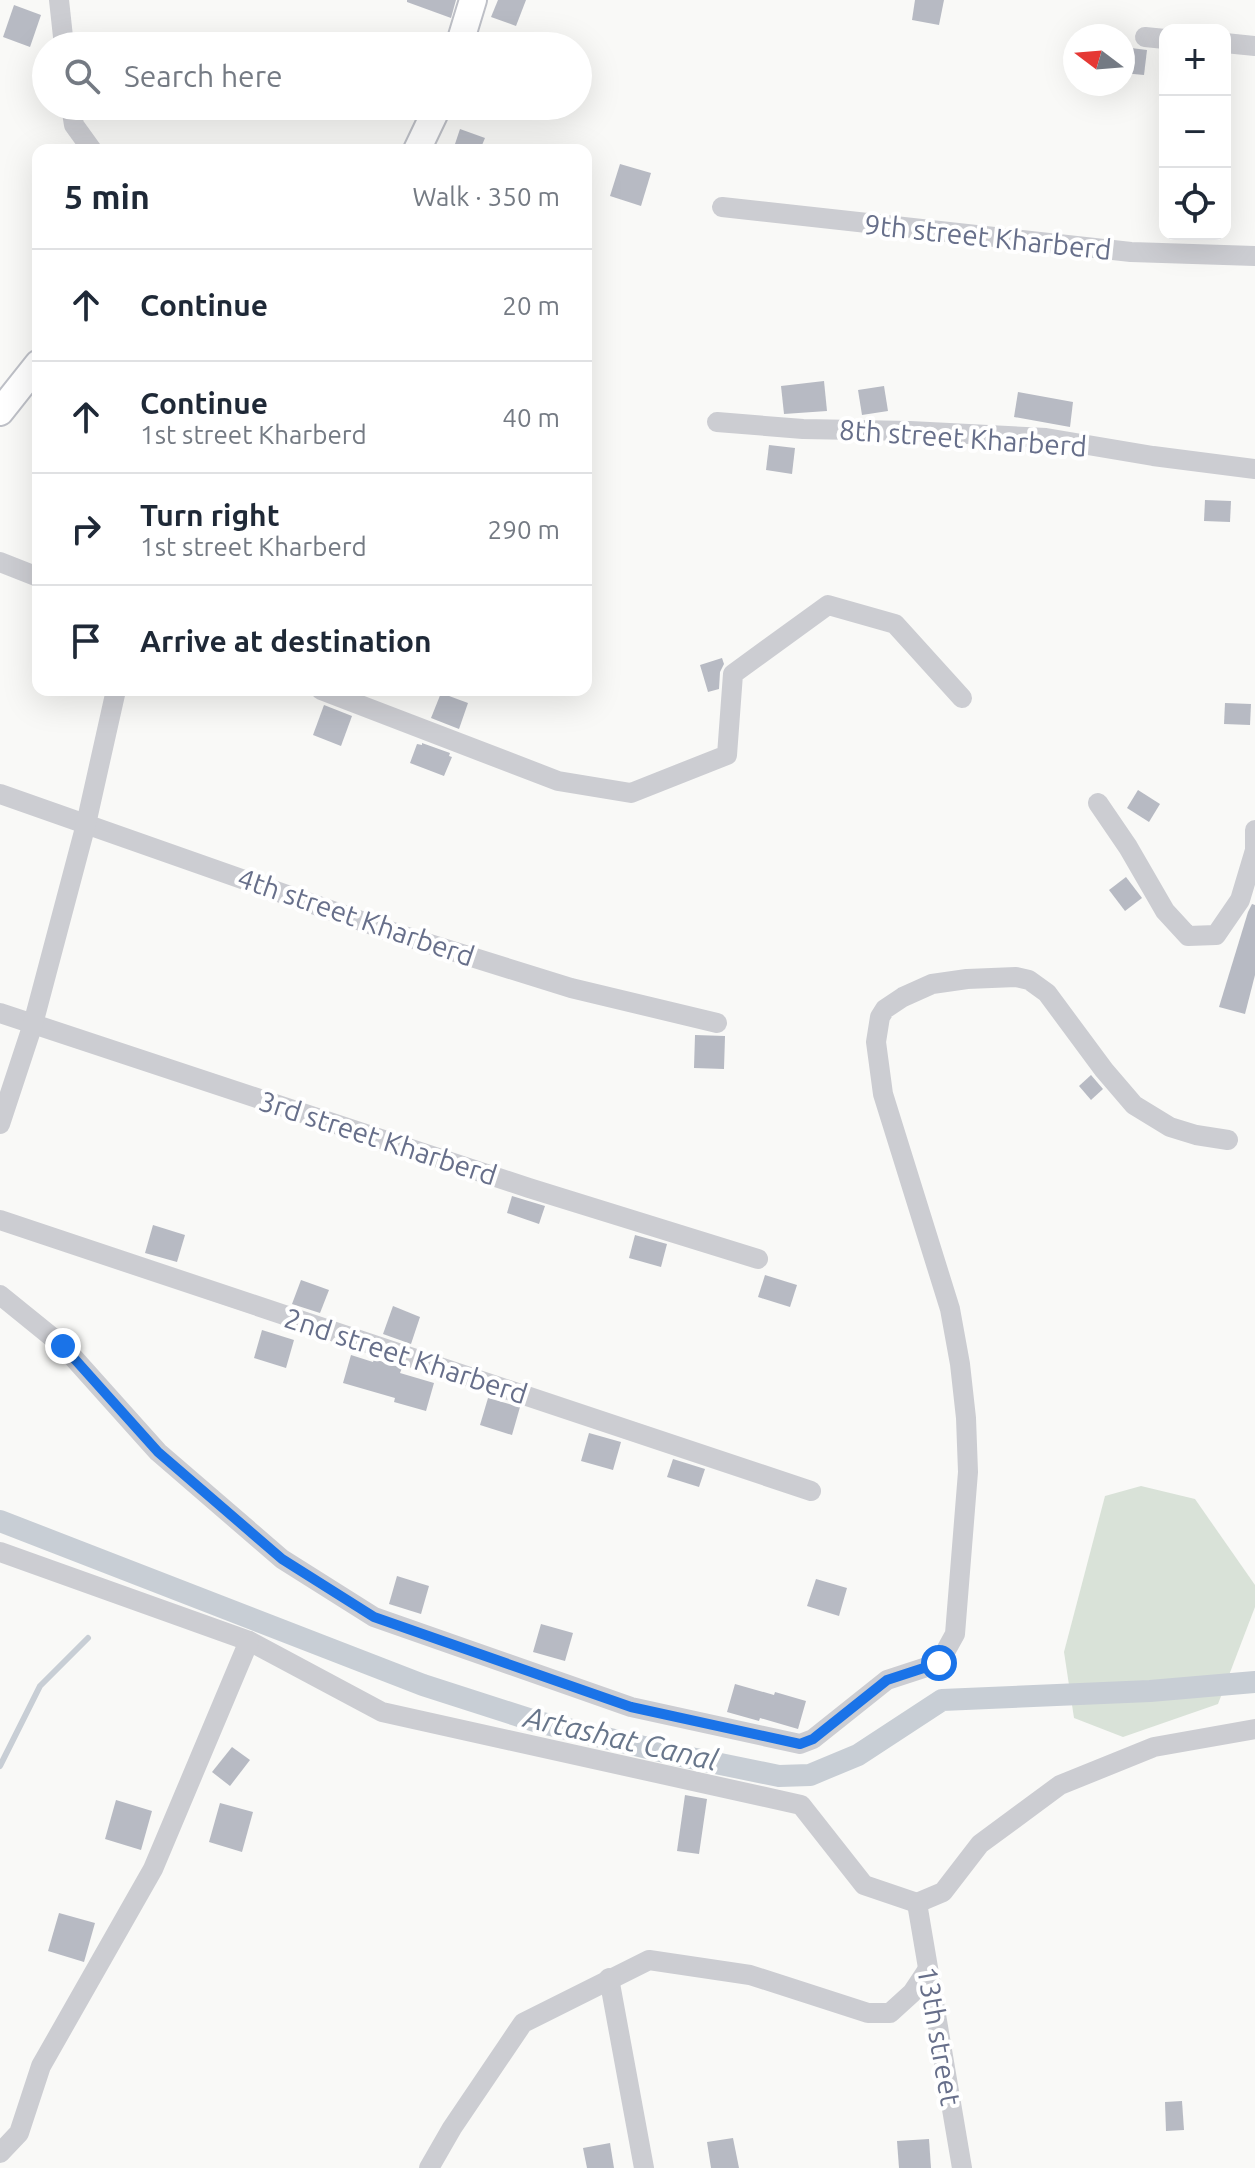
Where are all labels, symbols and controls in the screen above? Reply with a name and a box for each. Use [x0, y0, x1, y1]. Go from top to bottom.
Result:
north arrow [1063, 24, 1135, 96]
map controls [1159, 24, 1231, 240]
button: + [1159, 24, 1231, 96]
search box [32, 32, 592, 120]
icon: search [60, 54, 104, 98]
text: Search here [124, 59, 283, 93]
button: − [1159, 96, 1231, 168]
button: locate [1159, 168, 1231, 240]
text: 5 min [64, 177, 150, 215]
text: Walk · 350 m [412, 182, 560, 211]
street label: 9th street Kharberd [863, 208, 1113, 265]
icon: ahead [64, 283, 108, 327]
text: Continue [140, 288, 268, 322]
text: 20 m [502, 291, 560, 320]
text: Continue [140, 386, 268, 420]
icon: ahead [64, 395, 108, 439]
text: 40 m [502, 403, 560, 432]
street label: 8th street Kharberd [838, 413, 1088, 462]
text: 1st street Kharberd [140, 420, 367, 449]
text: Turn right [140, 498, 280, 532]
icon: right [64, 507, 108, 551]
text: 290 m [488, 515, 560, 544]
text: 1st street Kharberd [140, 532, 367, 561]
icon: arrive [64, 619, 108, 663]
text: Arrive at destination [140, 624, 432, 658]
street label: 4th street Kharberd [234, 861, 479, 972]
street label: 3rd street Kharberd [255, 1084, 501, 1191]
street label: 2nd street Kharberd [281, 1302, 531, 1409]
route end [45, 1328, 81, 1364]
route start [921, 1645, 957, 1681]
water label: Artashat Canal [519, 1699, 722, 1777]
street label: 13th street [912, 1964, 967, 2108]

